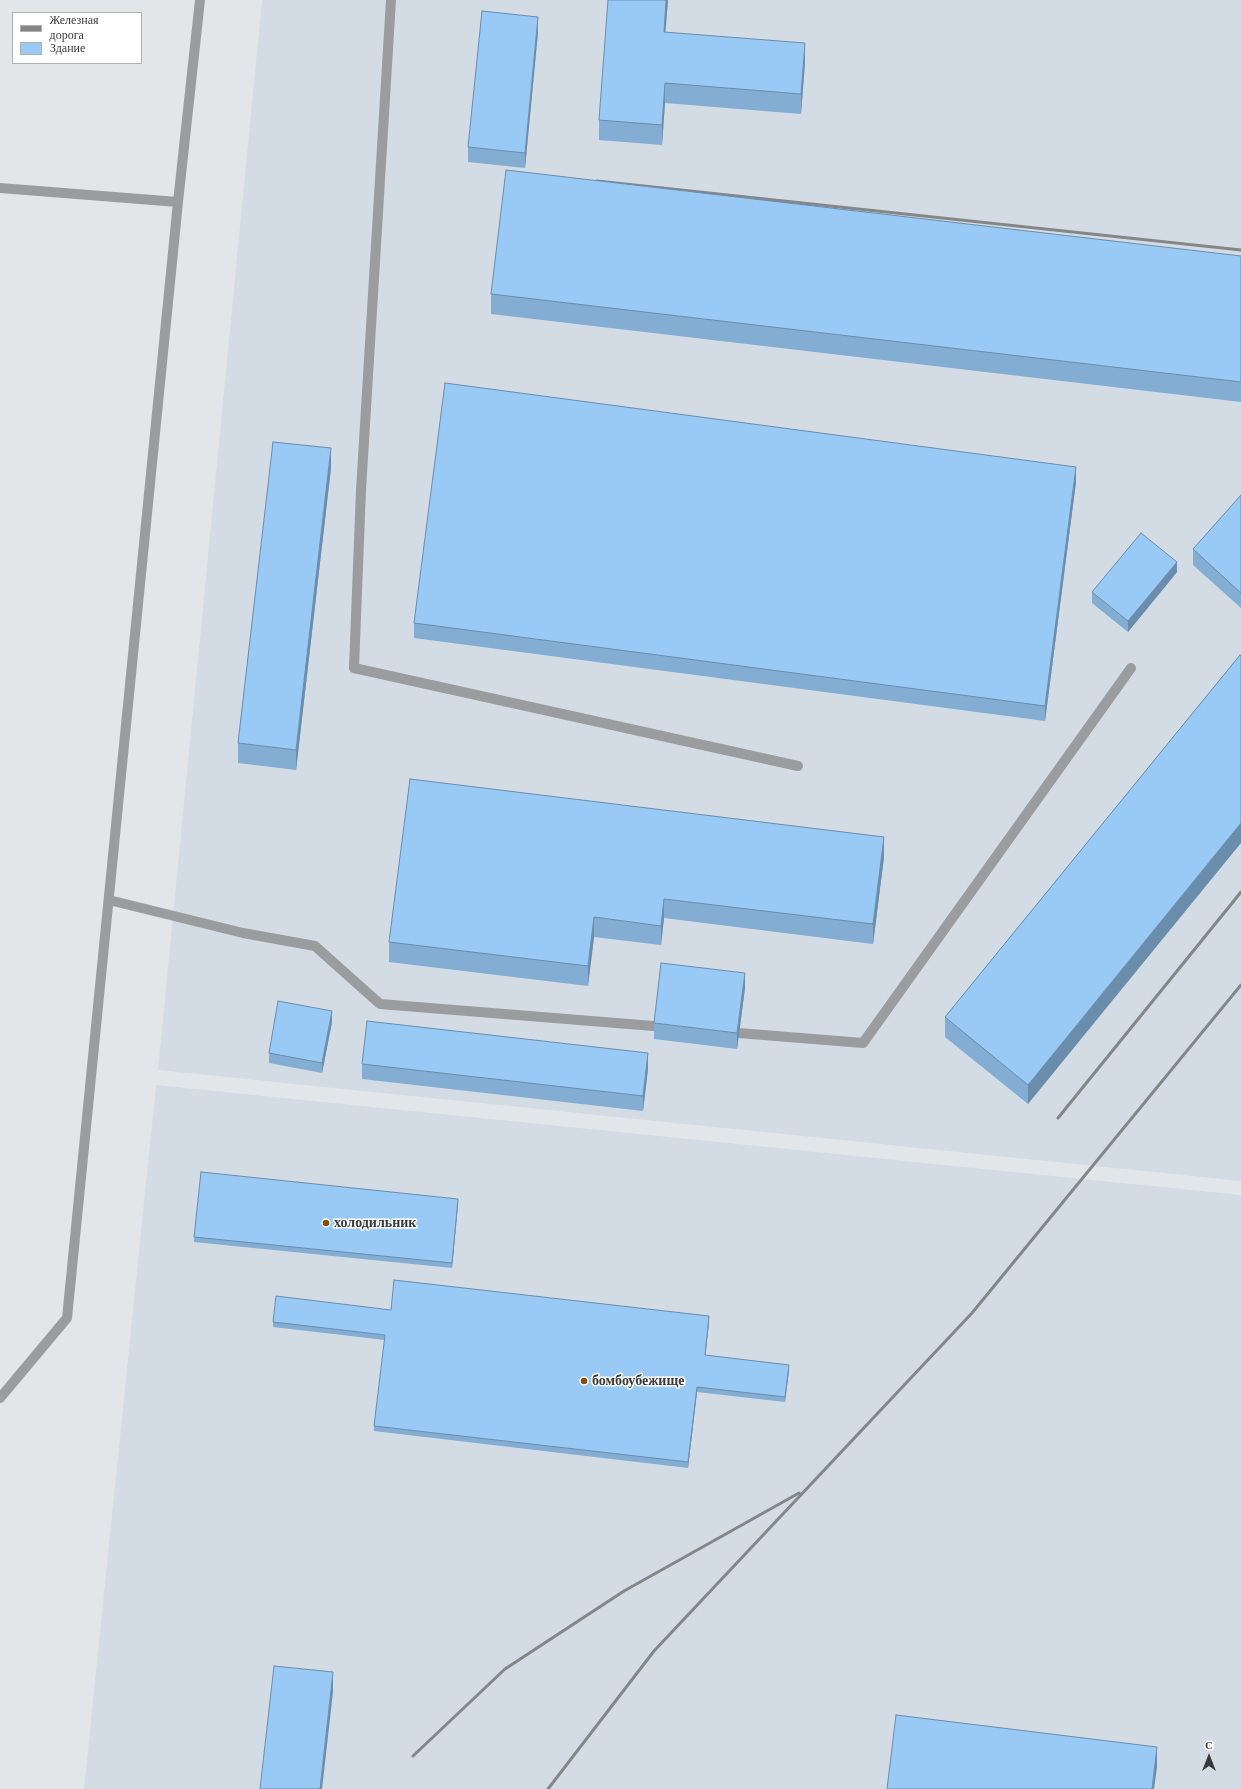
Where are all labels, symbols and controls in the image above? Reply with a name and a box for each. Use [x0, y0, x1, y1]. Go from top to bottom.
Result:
legend [12, 12, 142, 64]
text: Железная дорога [50, 13, 99, 42]
text: Здание [50, 41, 85, 55]
place label: холодильник [334, 1215, 416, 1231]
marker: холодильник [321, 1218, 331, 1228]
place label: бомбоубежище [592, 1373, 684, 1389]
marker: бомбоубежище [579, 1376, 589, 1386]
north arrow [1189, 1737, 1229, 1777]
text: С [1205, 1739, 1213, 1751]

